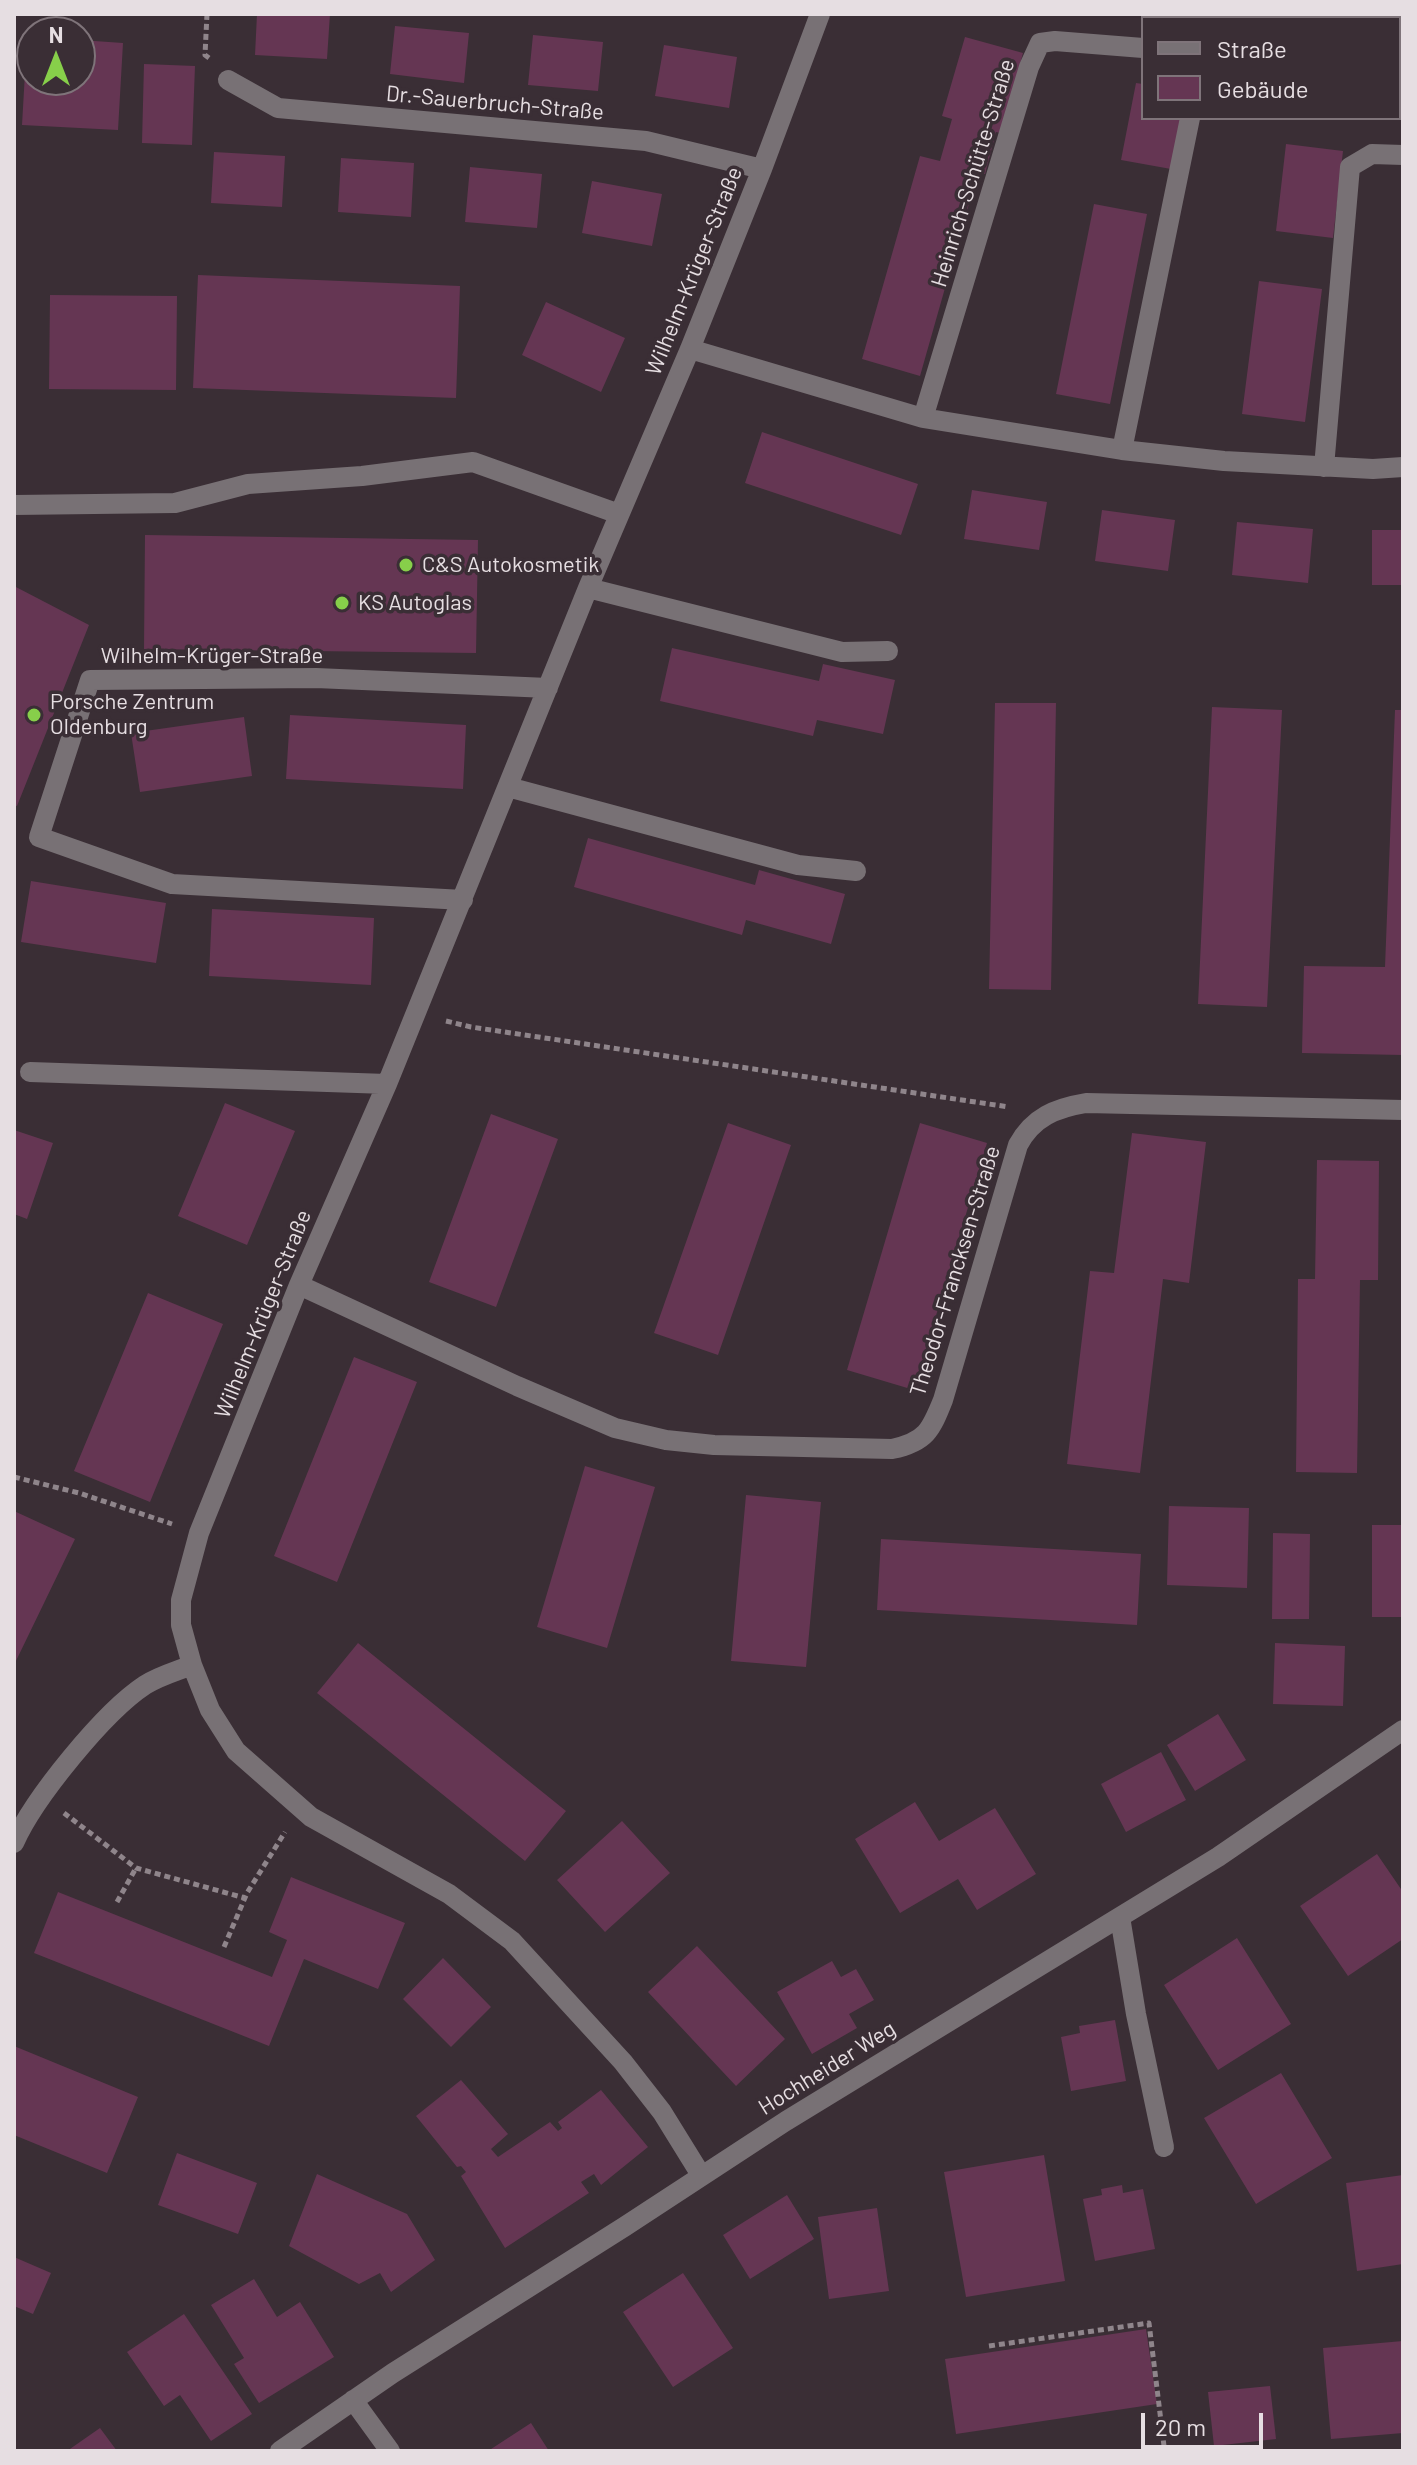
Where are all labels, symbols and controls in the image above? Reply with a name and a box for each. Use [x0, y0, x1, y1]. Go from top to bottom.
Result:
north arrow [16, 16, 96, 96]
legend [1141, 16, 1401, 120]
text: N [49, 21, 63, 47]
text: Straße [1217, 34, 1287, 63]
street label: Heinrich-Schütte-Straße [926, 56, 1020, 290]
text: Gebäude [1217, 74, 1309, 103]
street label: Dr.-Sauerbruch-Straße [385, 80, 605, 126]
street label: Wilhelm-Krüger-Straße [640, 163, 748, 379]
place label: C&S Autokosmetik [422, 552, 599, 578]
marker: C&S Autokosmetik [397, 556, 415, 574]
place label: KS Autoglas [358, 590, 472, 616]
marker: KS Autoglas [333, 594, 351, 612]
street label: Wilhelm-Krüger-Straße [101, 643, 323, 669]
place label: Porsche Zentrum Oldenburg [50, 689, 214, 740]
marker: Porsche Zentrum Oldenburg [25, 706, 43, 724]
street label: Theodor-Francksen-Straße [904, 1142, 1006, 1400]
street label: Wilhelm-Krüger-Straße [209, 1206, 317, 1422]
street label: Hochheider Weg [754, 2015, 900, 2121]
scale bar [1145, 2397, 1267, 2447]
text: 20 m [1155, 2412, 1206, 2441]

